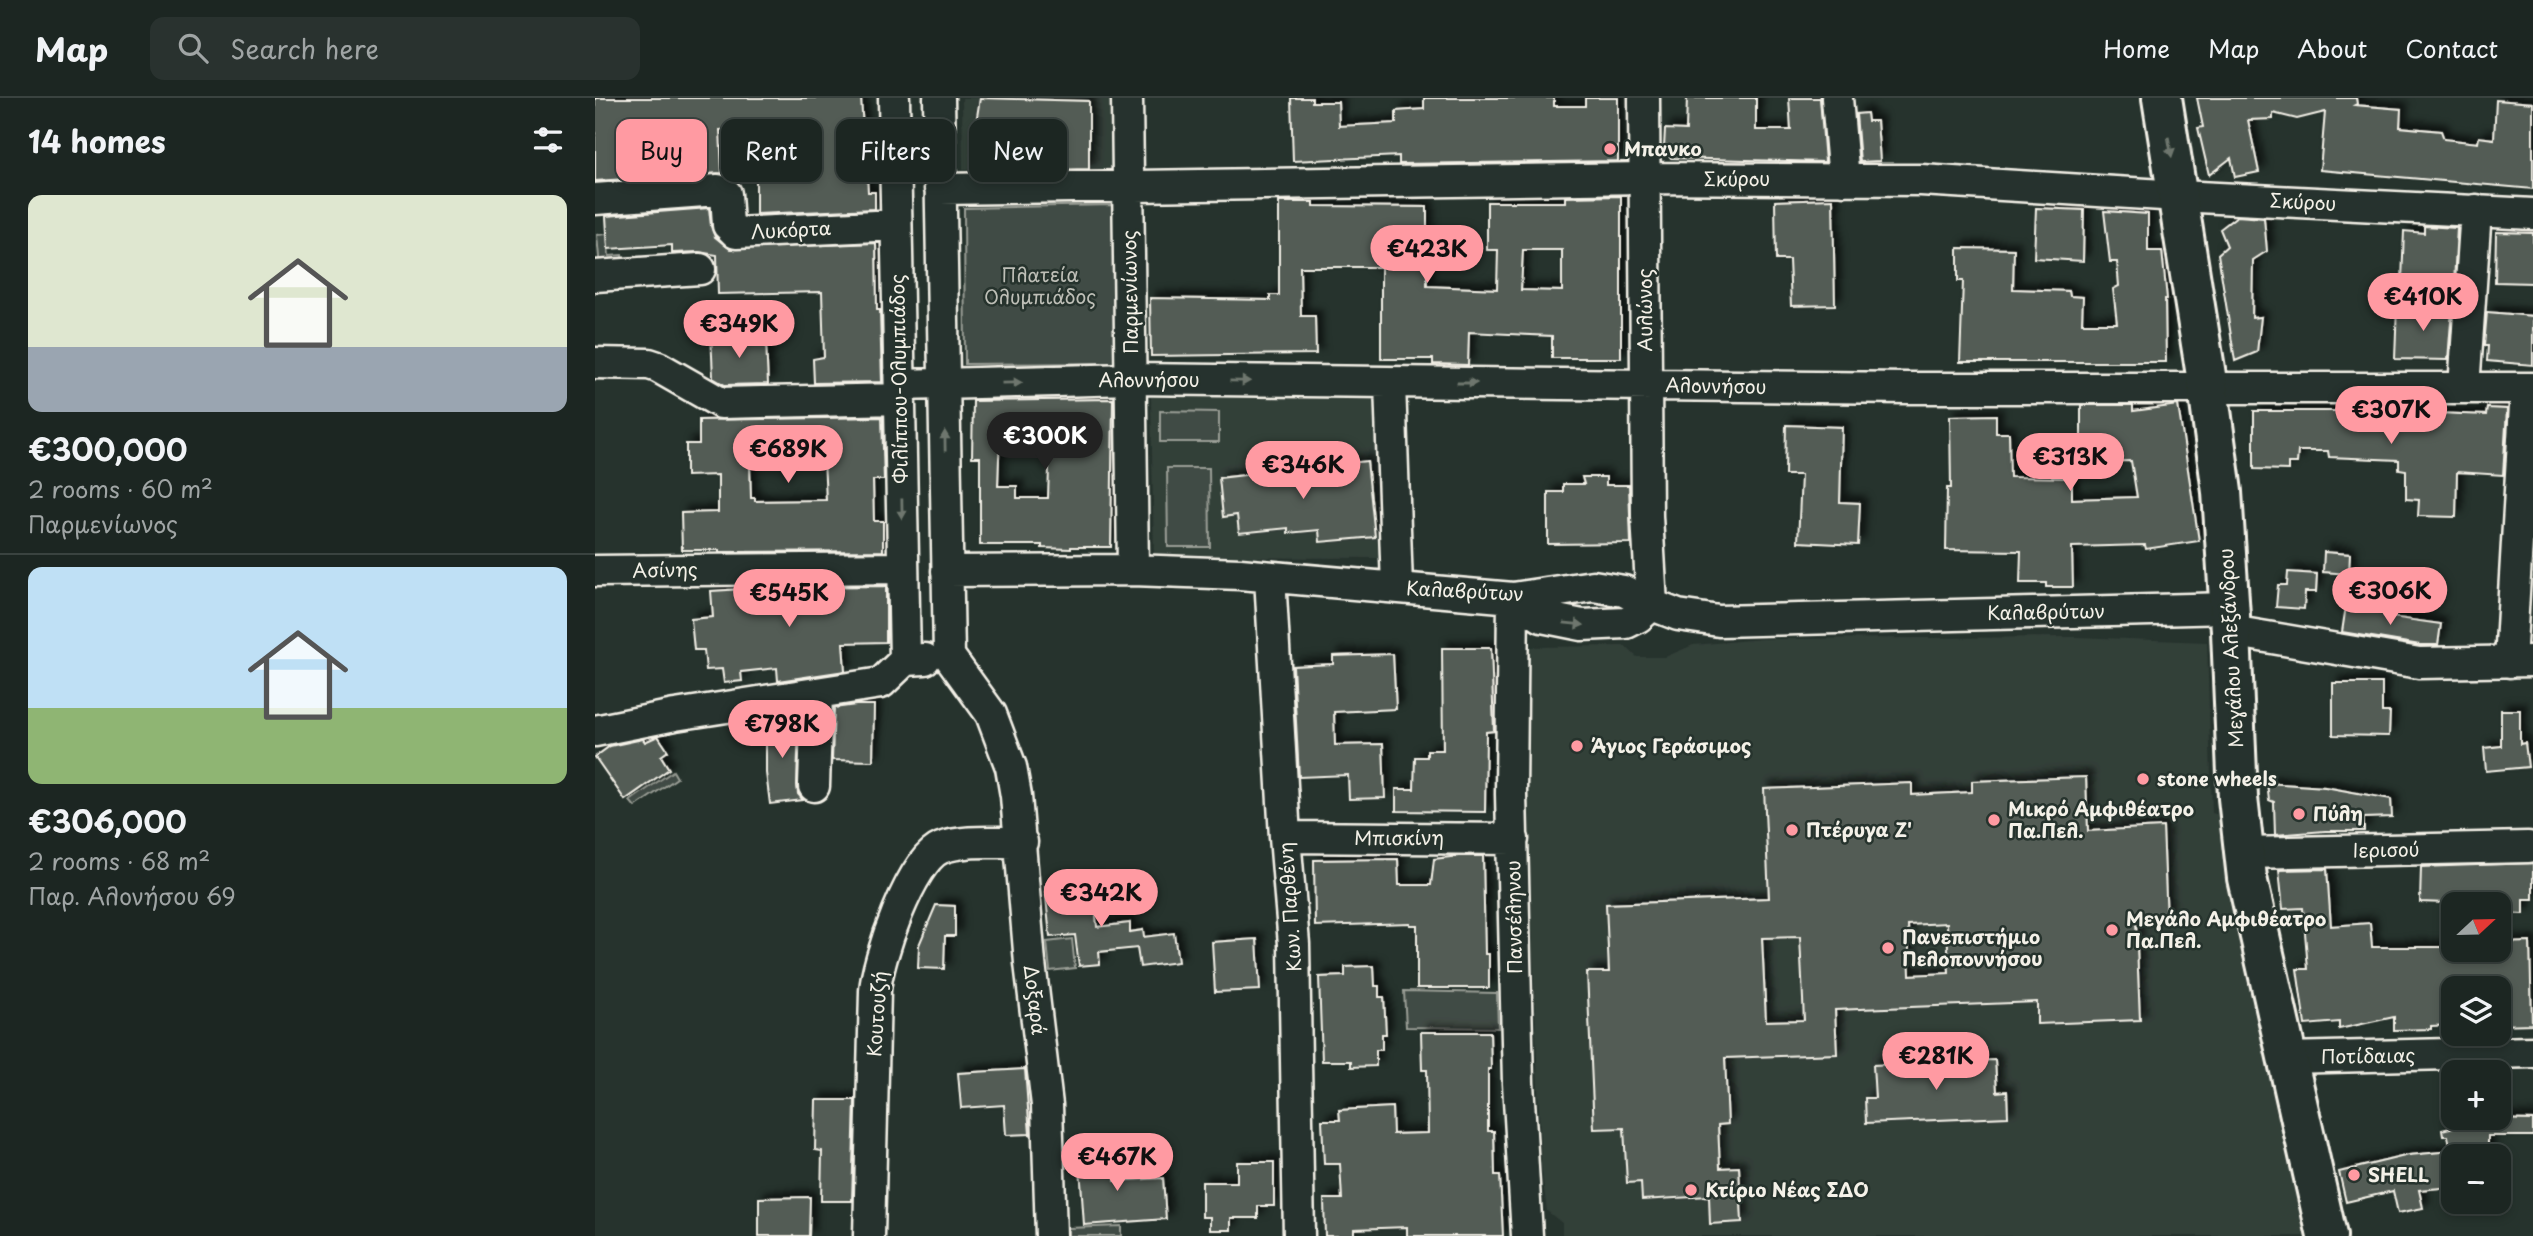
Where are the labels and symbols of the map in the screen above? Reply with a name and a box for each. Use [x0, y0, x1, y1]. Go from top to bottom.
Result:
place label: Μπανκο [1624, 134, 1702, 162]
one-way arrow [2165, 136, 2176, 158]
marker: Μπανκο [1602, 141, 1618, 157]
street label: Σκύρου [1704, 164, 1770, 192]
street label: Σκύρου [2269, 185, 2337, 217]
street label: Λυκόρτα [750, 213, 832, 245]
pin: €423K [1378, 226, 1476, 285]
street label: Παρμενίωνος [1114, 230, 1144, 354]
park label: Πλατεία Ολυμπιάδος [984, 260, 1096, 310]
street label: Αυλώνος [1630, 269, 1658, 351]
street label: Φιλίππου-Ολυμπιάδος [882, 274, 914, 484]
pin: €410K [2374, 274, 2472, 333]
pin: €349K [690, 300, 788, 360]
street label: Αλοννήσου [1098, 365, 1200, 393]
street label: Αλοννήσου [1665, 370, 1767, 400]
one-way arrow [1229, 375, 1251, 386]
one-way arrow [1001, 377, 1023, 389]
one-way arrow [1456, 377, 1478, 389]
pin: €307K [2342, 386, 2440, 446]
pin: €300K [996, 412, 1094, 472]
pin: €689K [739, 426, 837, 485]
one-way arrow [939, 430, 951, 452]
pin: €313K [2021, 434, 2119, 493]
pin: €346K [1254, 442, 1352, 501]
one-way arrow [896, 498, 908, 520]
street label: Μεγάλου Αλεξάνδρου [2211, 547, 2249, 749]
street label: Ασίνης [632, 554, 698, 584]
pin: €306K [2341, 568, 2439, 627]
pin: €545K [740, 570, 838, 629]
street label: Καλαβρύτων [1405, 573, 1525, 607]
street label: Καλαβρύτων [1987, 596, 2105, 626]
one-way arrow [1563, 618, 1585, 629]
pin: €798K [733, 700, 831, 760]
place label: Άγιος Γεράσιμος [1591, 731, 1751, 759]
marker: Άγιος Γεράσιμος [1569, 738, 1585, 754]
place label: stone wheels [2157, 764, 2277, 792]
marker: stone wheels [2135, 771, 2151, 787]
place label: Μικρό Αμφιθέατρο Πα.Πελ. [2008, 794, 2194, 844]
place label: Πύλη [2313, 799, 2363, 827]
marker: Πύλη [2291, 806, 2307, 822]
marker: Μικρό Αμφιθέατρο Πα.Πελ. [1986, 812, 2002, 828]
place label: Πτέρυγα Ζ' [1806, 815, 1912, 843]
marker: Πτέρυγα Ζ' [1784, 822, 1800, 838]
street label: Μπισκίνη [1354, 823, 1444, 851]
street label: Ιερισού [2352, 834, 2420, 864]
street label: Κων. Παρθένη [1270, 841, 1308, 973]
street label: Πανσέληνου [1498, 860, 1528, 974]
pin: €342K [1052, 870, 1150, 929]
north arrow [2441, 892, 2511, 962]
place label: Μεγάλο Αμφιθέατρο Πα.Πελ. [2126, 904, 2326, 954]
place label: Πανεπιστήμιο Πελοποννήσου [1902, 922, 2043, 972]
marker: Μεγάλο Αμφιθέατρο Πα.Πελ. [2104, 922, 2120, 938]
marker: Πανεπιστήμιο Πελοποννήσου [1880, 940, 1896, 956]
street label: Δοξαρά [1018, 963, 1054, 1036]
street label: Κουτουζή [859, 970, 893, 1058]
pin: €281K [1887, 1032, 1985, 1092]
street label: Ποτίδαιας [2321, 1040, 2416, 1070]
pin: €467K [1068, 1134, 1166, 1193]
place label: SHELL [2368, 1160, 2429, 1188]
marker: SHELL [2346, 1167, 2362, 1183]
place label: Κτίριο Νέας ΣΔΟ [1705, 1175, 1869, 1203]
marker: Κτίριο Νέας ΣΔΟ [1683, 1182, 1699, 1198]

